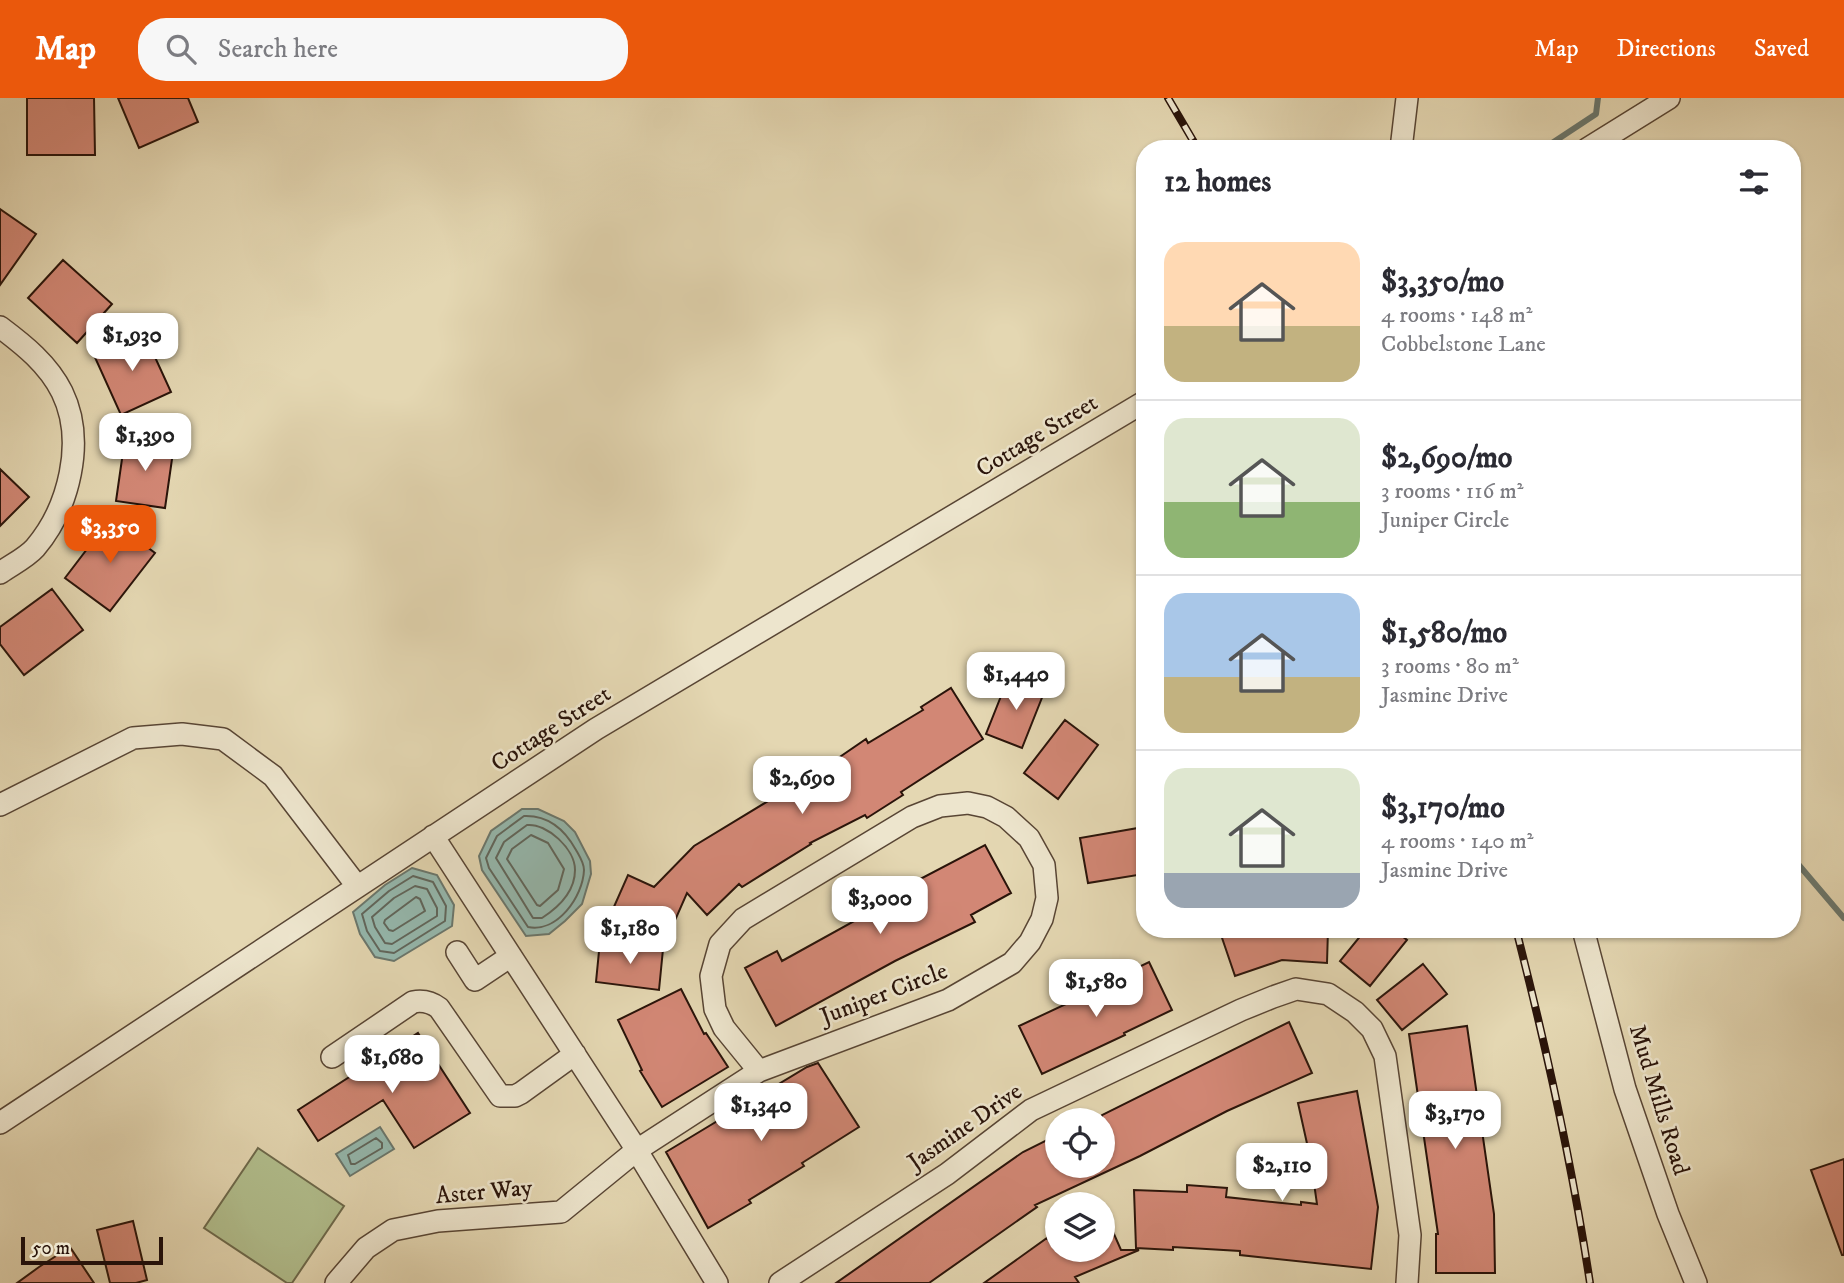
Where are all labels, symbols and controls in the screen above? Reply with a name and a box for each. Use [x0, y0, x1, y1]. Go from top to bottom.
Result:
search box [138, 18, 628, 81]
text: Map [35, 29, 96, 70]
icon: search [162, 30, 200, 68]
text: Search here [218, 33, 338, 66]
text: Map [1534, 34, 1579, 64]
text: Directions [1617, 34, 1716, 64]
text: Saved [1754, 34, 1809, 64]
icon: filters [1735, 163, 1773, 201]
text: 12 homes [1164, 164, 1271, 201]
text: $3,350/mo [1381, 264, 1504, 301]
icon: home [1220, 270, 1304, 354]
text: 4 rooms · 148 m² [1381, 301, 1533, 330]
pin: $1,930 [75, 314, 189, 373]
text: $1,930 [102, 321, 162, 350]
text: Cobbelstone Lane [1381, 330, 1546, 359]
street label: Cottage Street [971, 388, 1104, 484]
pin: $1,390 [88, 414, 202, 473]
text: $1,390 [115, 421, 175, 450]
text: $2,690/mo [1381, 440, 1512, 477]
icon: home [1220, 446, 1304, 530]
text: 3 rooms · 116 m² [1381, 477, 1524, 506]
pin: $3,350 [53, 505, 167, 565]
text: Juniper Circle [1381, 506, 1509, 535]
text: $3,350 [80, 513, 140, 542]
text: $1,580/mo [1381, 615, 1507, 652]
icon: home [1220, 621, 1304, 705]
pin: $1,440 [959, 652, 1073, 712]
text: 3 rooms · 80 m² [1381, 652, 1519, 681]
text: $1,440 [983, 660, 1049, 689]
street label: Cottage Street [485, 679, 617, 779]
text: Jasmine Drive [1381, 681, 1508, 710]
pin: $2,690 [745, 756, 859, 816]
text: $2,690 [769, 764, 835, 793]
text: $3,170/mo [1381, 790, 1505, 827]
icon: home [1220, 796, 1304, 880]
text: 4 rooms · 140 m² [1381, 827, 1534, 856]
text: Jasmine Drive [1381, 856, 1508, 885]
pin: $3,000 [823, 876, 937, 936]
text: $3,000 [848, 884, 912, 913]
pin: $1,180 [573, 906, 687, 966]
text: $1,180 [600, 914, 660, 943]
street label: Juniper Circle [814, 956, 952, 1033]
pin: $1,580 [1039, 960, 1153, 1019]
text: $1,580 [1065, 967, 1127, 996]
street label: Mud Mills Road [1622, 1021, 1696, 1179]
pin: $1,680 [335, 1035, 449, 1095]
text: $1,680 [360, 1043, 424, 1072]
street label: Jasmine Drive [900, 1077, 1028, 1178]
pin: $1,340 [704, 1084, 818, 1143]
text: $1,340 [730, 1091, 792, 1120]
pin: $3,170 [1398, 1091, 1512, 1151]
text: $3,170 [1425, 1099, 1485, 1128]
map controls [1045, 1108, 1115, 1262]
button: locate [1045, 1108, 1115, 1178]
pin: $2,110 [1225, 1144, 1339, 1203]
text: $2,110 [1252, 1151, 1312, 1180]
street label: Aster Way [434, 1173, 534, 1211]
button: layers [1045, 1192, 1115, 1262]
scale bar [21, 1234, 163, 1266]
text: 50 m [32, 1237, 70, 1260]

